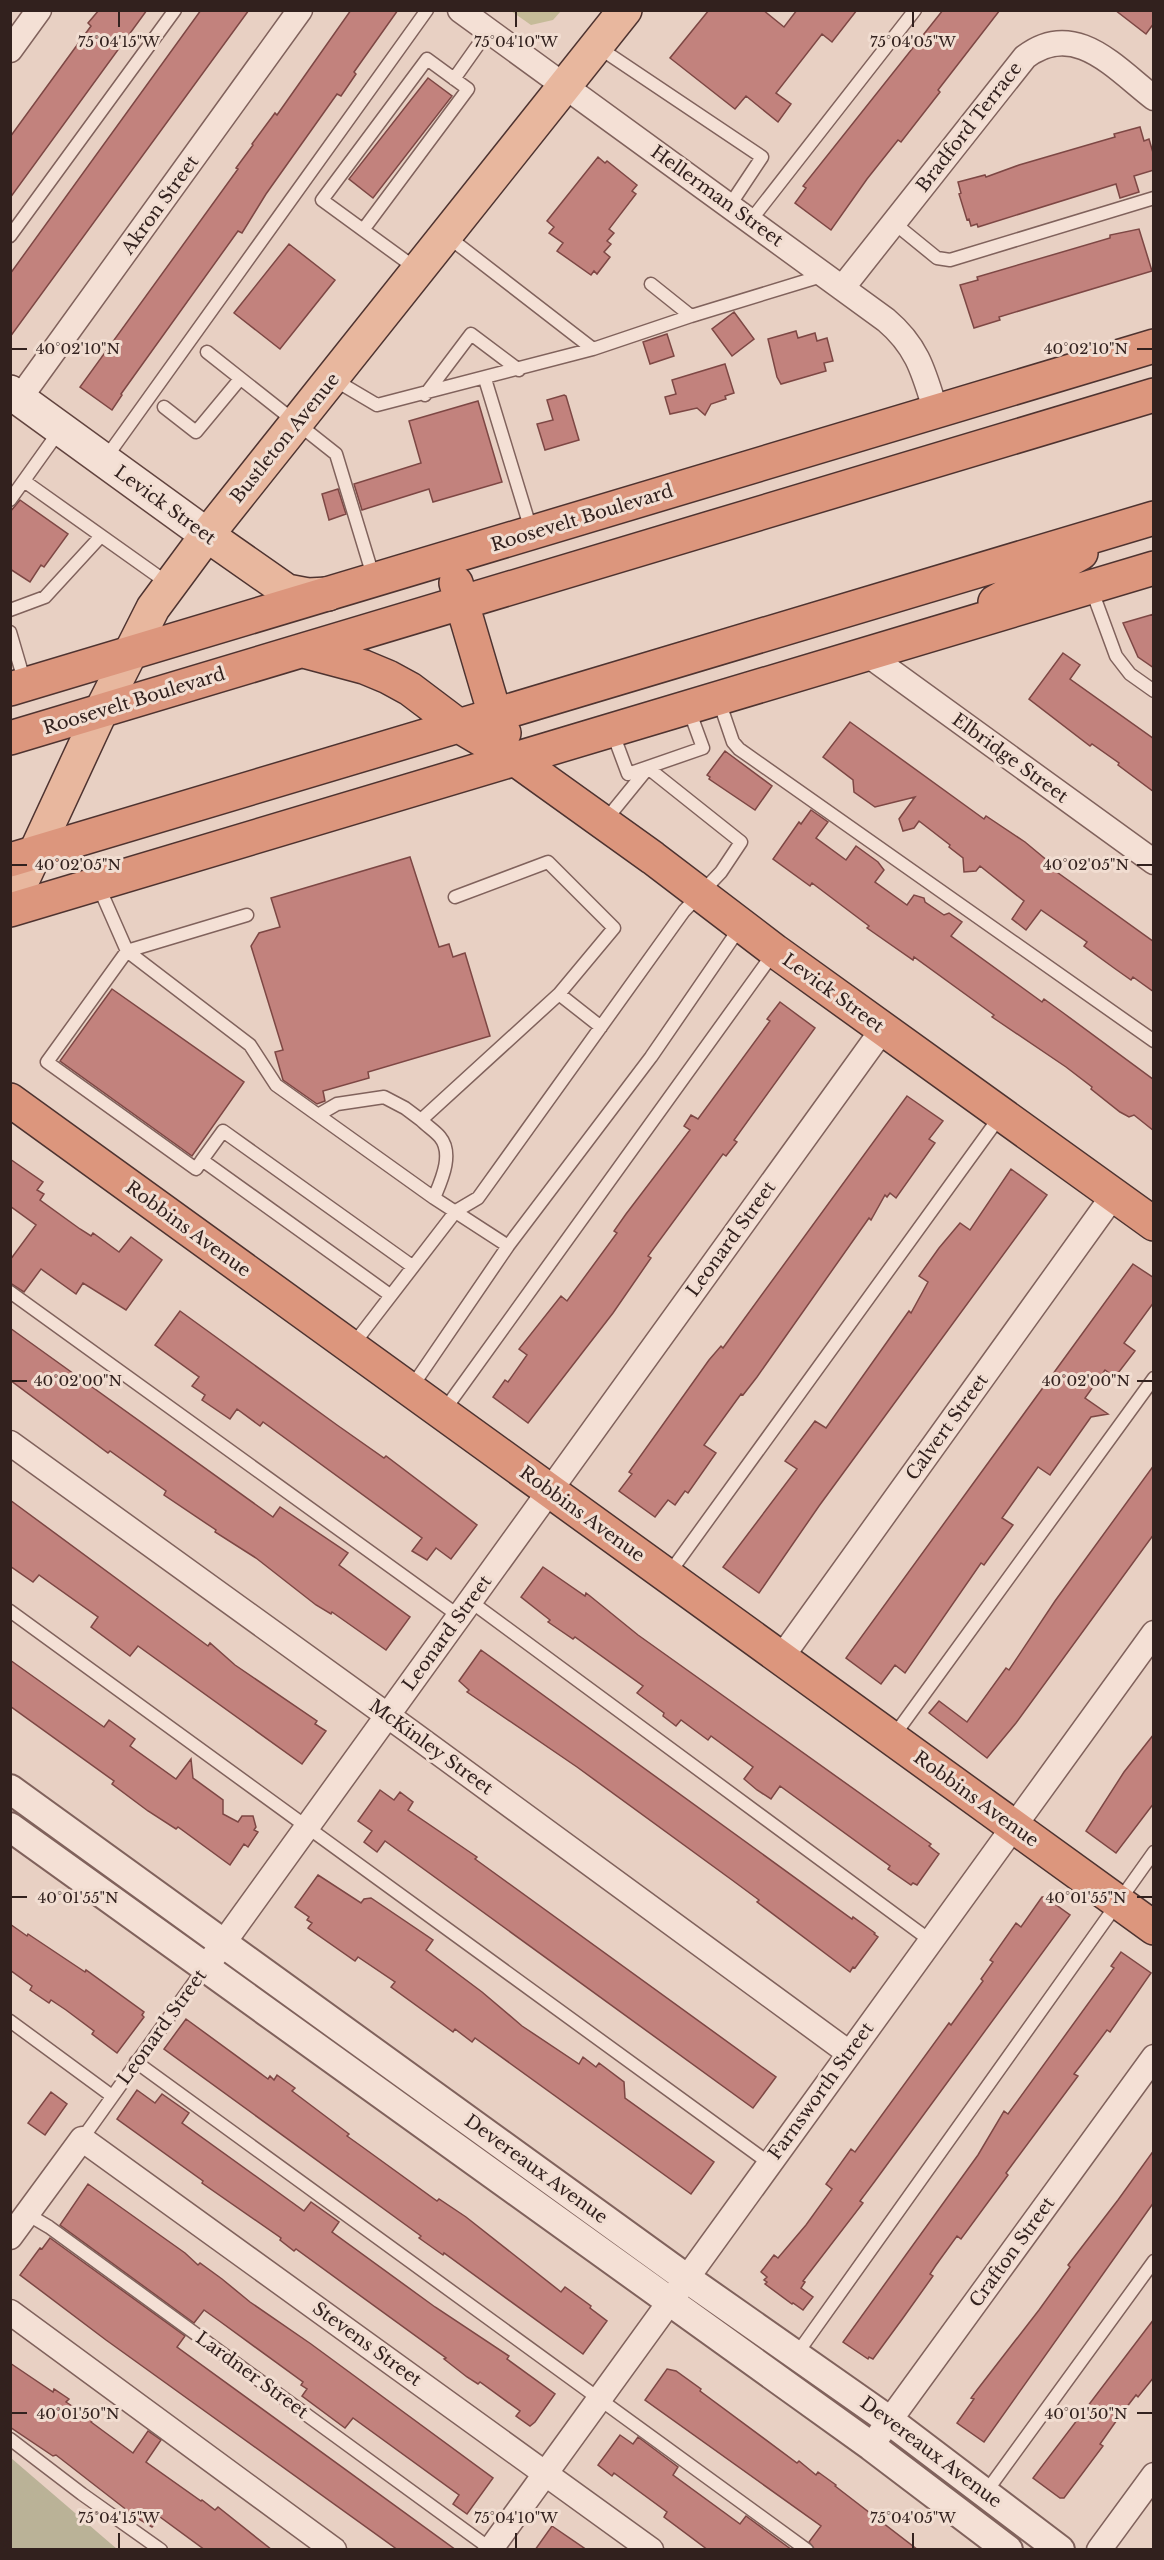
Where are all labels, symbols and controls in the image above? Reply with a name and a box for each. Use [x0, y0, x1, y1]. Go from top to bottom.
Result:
text: 75°04'15"W [78, 32, 160, 51]
text: 75°04'10"W [474, 32, 558, 51]
text: 75°04'05"W [870, 32, 956, 51]
street label: Bradford Terrace [912, 58, 1026, 196]
street label: Hellerman Street [647, 141, 788, 251]
street label: Akron Street [116, 151, 203, 260]
text: 40°02'10"N [36, 339, 120, 358]
text: 40°02'10"N [1044, 339, 1128, 358]
street label: Bustleton Avenue [226, 369, 344, 507]
street label: Levick Street [110, 461, 220, 549]
street label: Roosevelt Boulevard [488, 480, 676, 556]
street label: Roosevelt Boulevard [40, 663, 228, 739]
street label: Elbridge Street [948, 709, 1072, 808]
text: 40°02'05"N [35, 855, 121, 874]
text: 40°02'05"N [1043, 855, 1129, 874]
street label: Levick Street [778, 949, 888, 1037]
street label: Robbins Avenue [121, 1176, 255, 1282]
street label: Leonard Street [682, 1177, 780, 1301]
street label: Calvert Street [901, 1370, 993, 1484]
text: 40°02'00"N [34, 1371, 122, 1390]
text: 40°02'00"N [1042, 1371, 1130, 1390]
street label: Robbins Avenue [515, 1461, 649, 1567]
street label: Leonard Street [398, 1571, 496, 1695]
street label: McKinley Street [365, 1695, 497, 1799]
street label: Robbins Avenue [909, 1746, 1043, 1852]
text: 40°01'55"N [37, 1888, 119, 1907]
text: 40°01'55"N [1045, 1888, 1127, 1907]
street label: Leonard Street [113, 1965, 211, 2089]
street label: Farnsworth Street [764, 2018, 878, 2164]
street label: Devereaux Avenue [460, 2110, 612, 2228]
street label: Crafton Street [965, 2193, 1059, 2311]
street label: Stevens Street [308, 2297, 426, 2391]
street label: Lardner Street [191, 2327, 313, 2423]
street label: Devereaux Avenue [856, 2392, 1006, 2512]
text: 40°01'50"N [36, 2404, 120, 2423]
text: 40°01'50"N [1044, 2404, 1128, 2423]
text: 75°04'15"W [78, 2508, 160, 2527]
text: 75°04'10"W [474, 2508, 558, 2527]
text: 75°04'05"W [870, 2508, 956, 2527]

